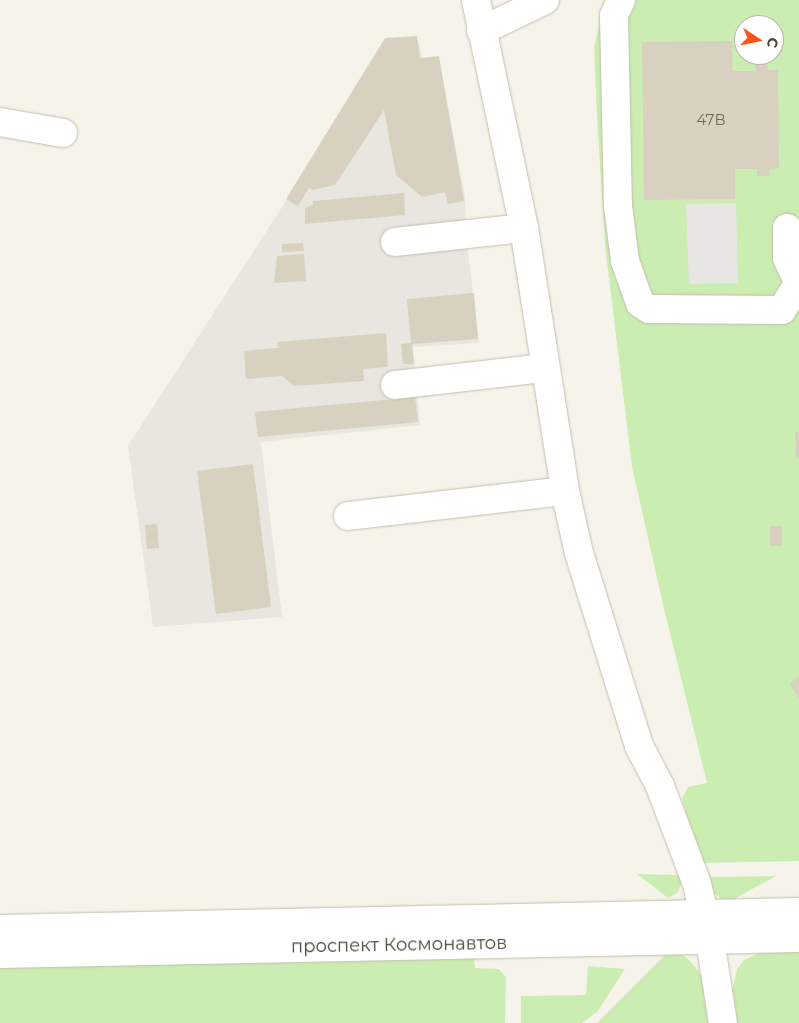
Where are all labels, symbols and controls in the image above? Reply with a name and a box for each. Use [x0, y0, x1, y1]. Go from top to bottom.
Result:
north arrow [734, 15, 784, 65]
text: С [763, 36, 783, 49]
house number: 47В [696, 111, 726, 129]
street label: проспект Космонавтов [291, 932, 507, 958]

